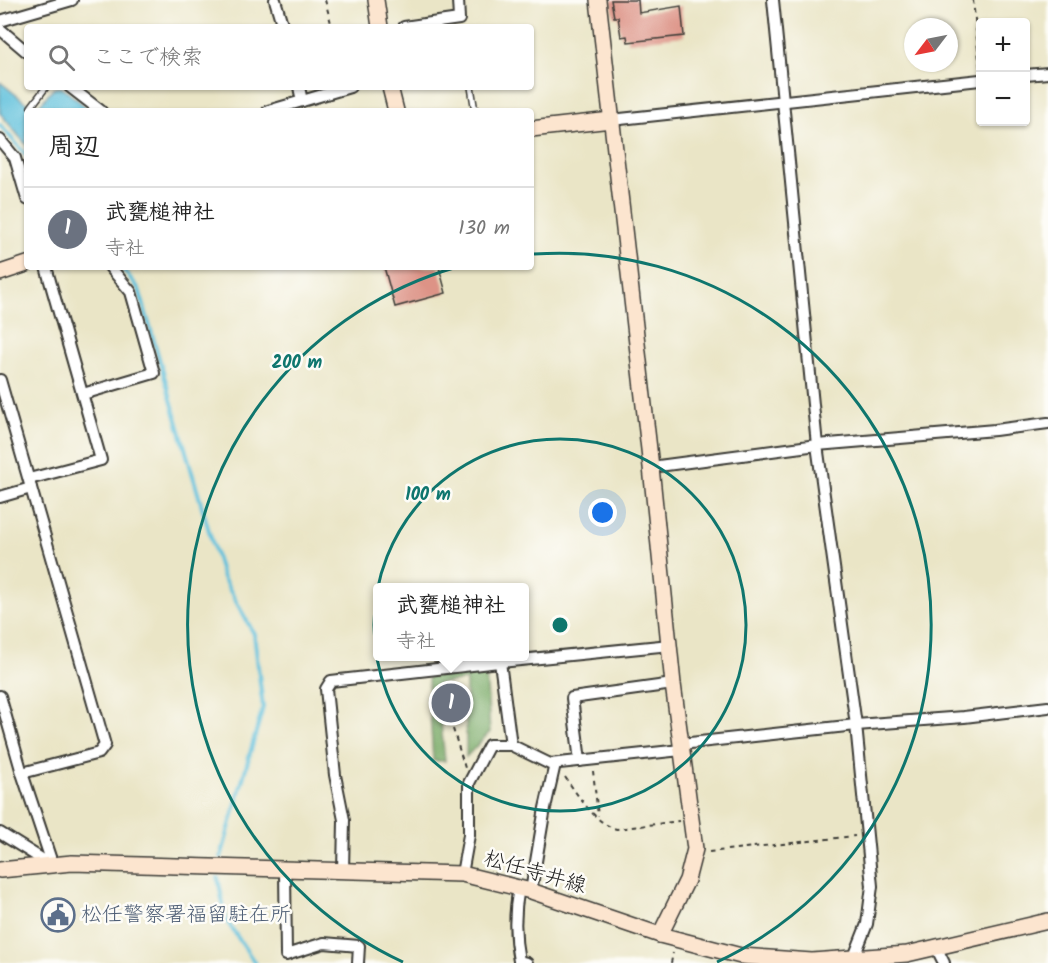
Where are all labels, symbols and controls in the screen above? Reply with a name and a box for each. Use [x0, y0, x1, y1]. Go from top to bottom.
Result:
north arrow [904, 18, 958, 72]
map controls [976, 18, 1030, 126]
button: + [976, 18, 1030, 72]
search box [24, 24, 534, 90]
icon: search [45, 41, 78, 74]
text: ここで検索 [93, 41, 203, 76]
button: − [976, 72, 1030, 126]
text: 周辺 [48, 127, 100, 169]
text: 武甕槌神社 [105, 196, 215, 231]
text: 1 [64, 213, 71, 245]
text: 130 m [458, 213, 510, 245]
text: 寺社 [105, 233, 145, 265]
text: 200 m [272, 349, 323, 378]
text: 100 m [405, 481, 451, 510]
your location [588, 498, 617, 527]
popup [373, 583, 529, 661]
text: 武甕槌神社 [396, 589, 506, 624]
centre of rings [550, 615, 570, 635]
text: 寺社 [396, 626, 436, 658]
pin: 1 [432, 680, 470, 726]
street label: 松任寺井線 [480, 843, 590, 903]
public building icon: 松任警察署福留駐在所 [40, 897, 76, 933]
place label: 松任警察署福留駐在所 [81, 899, 291, 932]

